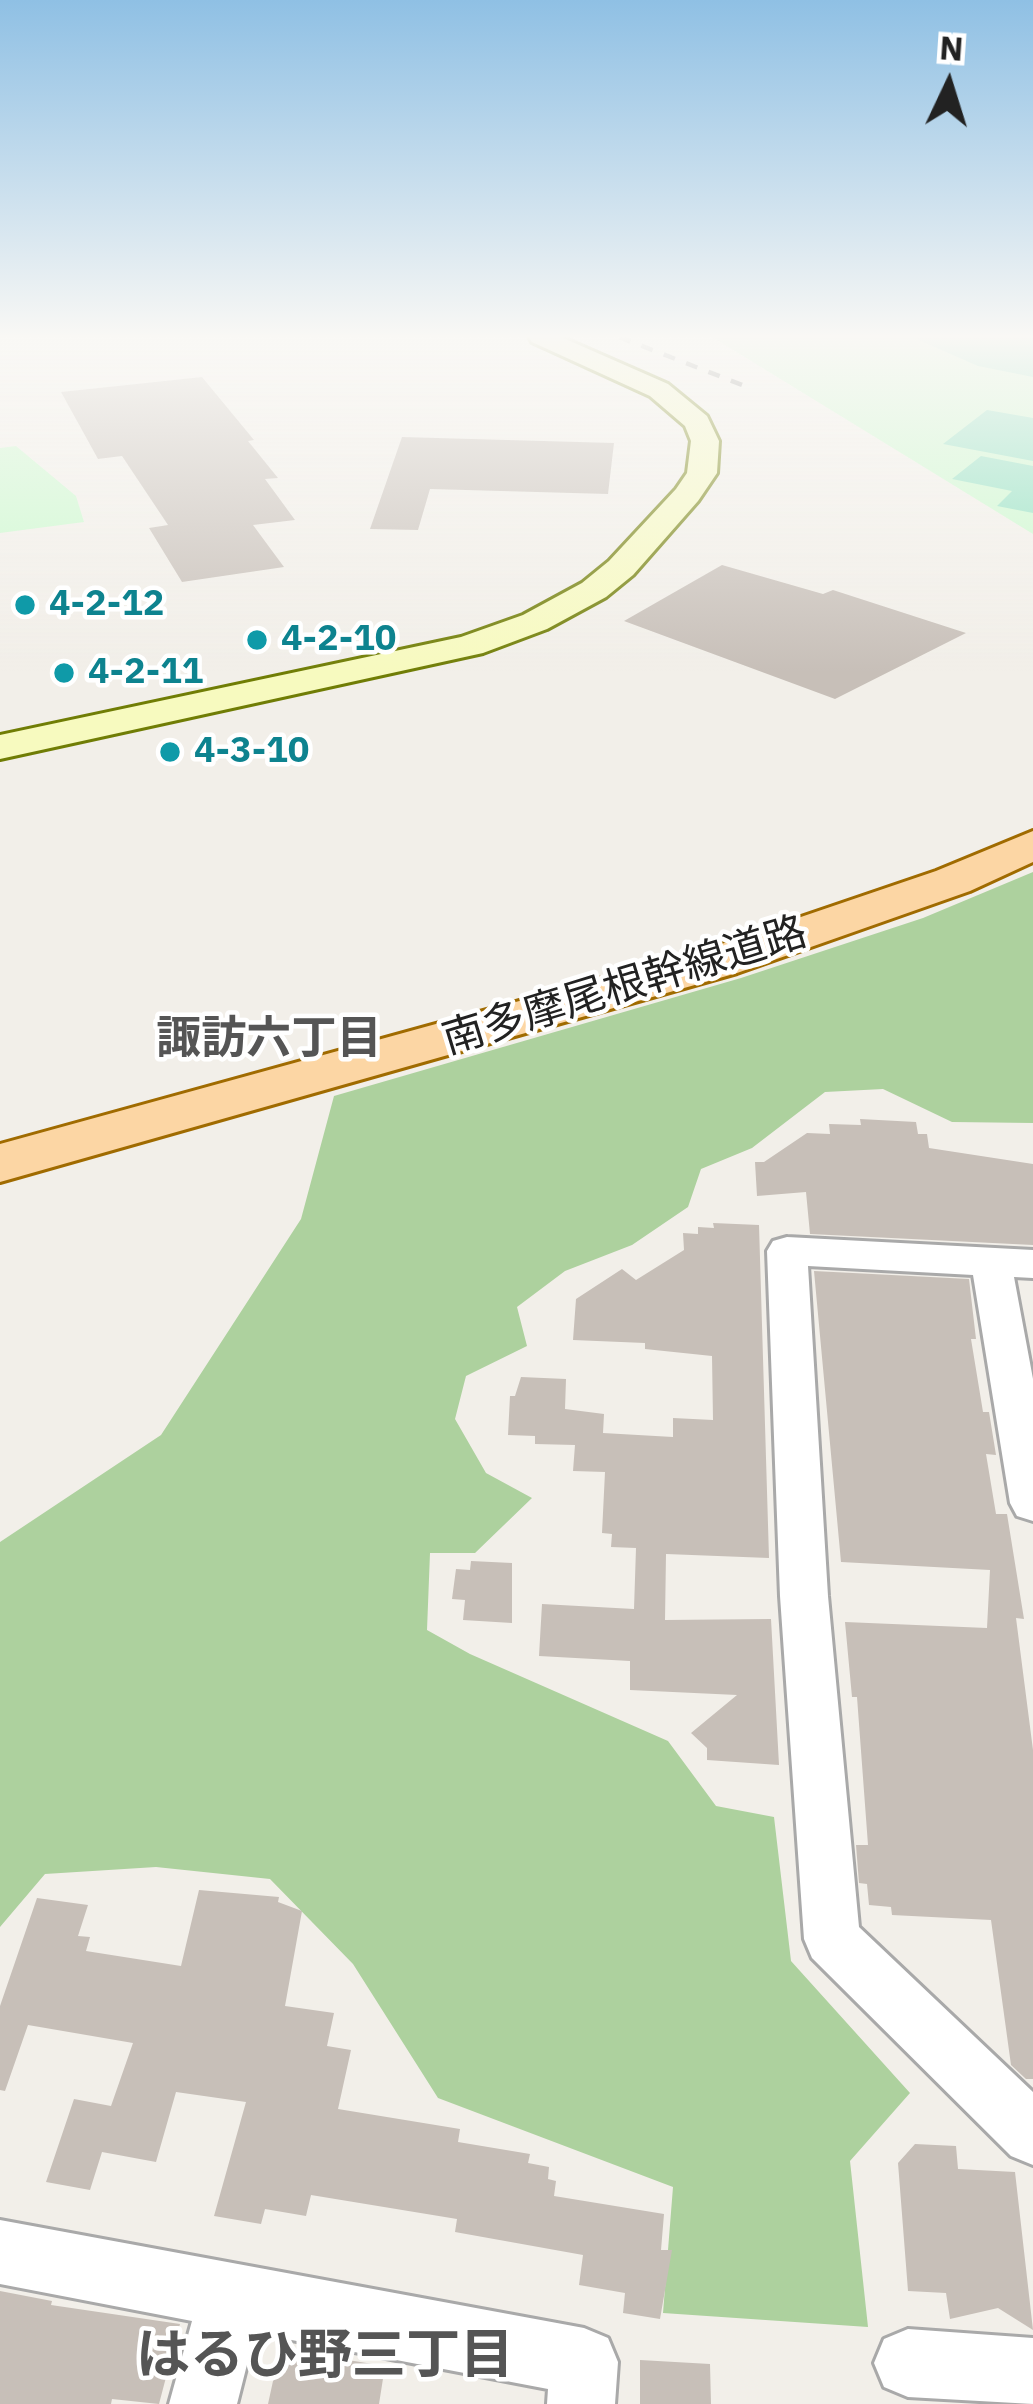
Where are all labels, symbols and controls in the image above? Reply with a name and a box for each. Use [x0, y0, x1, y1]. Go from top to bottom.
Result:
north arrow [889, 24, 1009, 144]
text: N [938, 25, 965, 70]
place label: 4-2-12 [49, 583, 164, 627]
marker: 4-2-12 [12, 592, 38, 618]
place label: 4-2-10 [281, 618, 396, 662]
marker: 4-2-10 [244, 627, 270, 653]
place label: 4-2-11 [88, 651, 203, 695]
marker: 4-2-11 [51, 660, 77, 686]
place label: 4-3-10 [194, 730, 309, 774]
marker: 4-3-10 [157, 739, 183, 765]
street label: 南多摩尾根幹線道路 [437, 908, 813, 1066]
district label: 諏訪六丁目 [157, 1013, 381, 1067]
district label: はるひ野三丁目 [136, 2325, 514, 2389]

